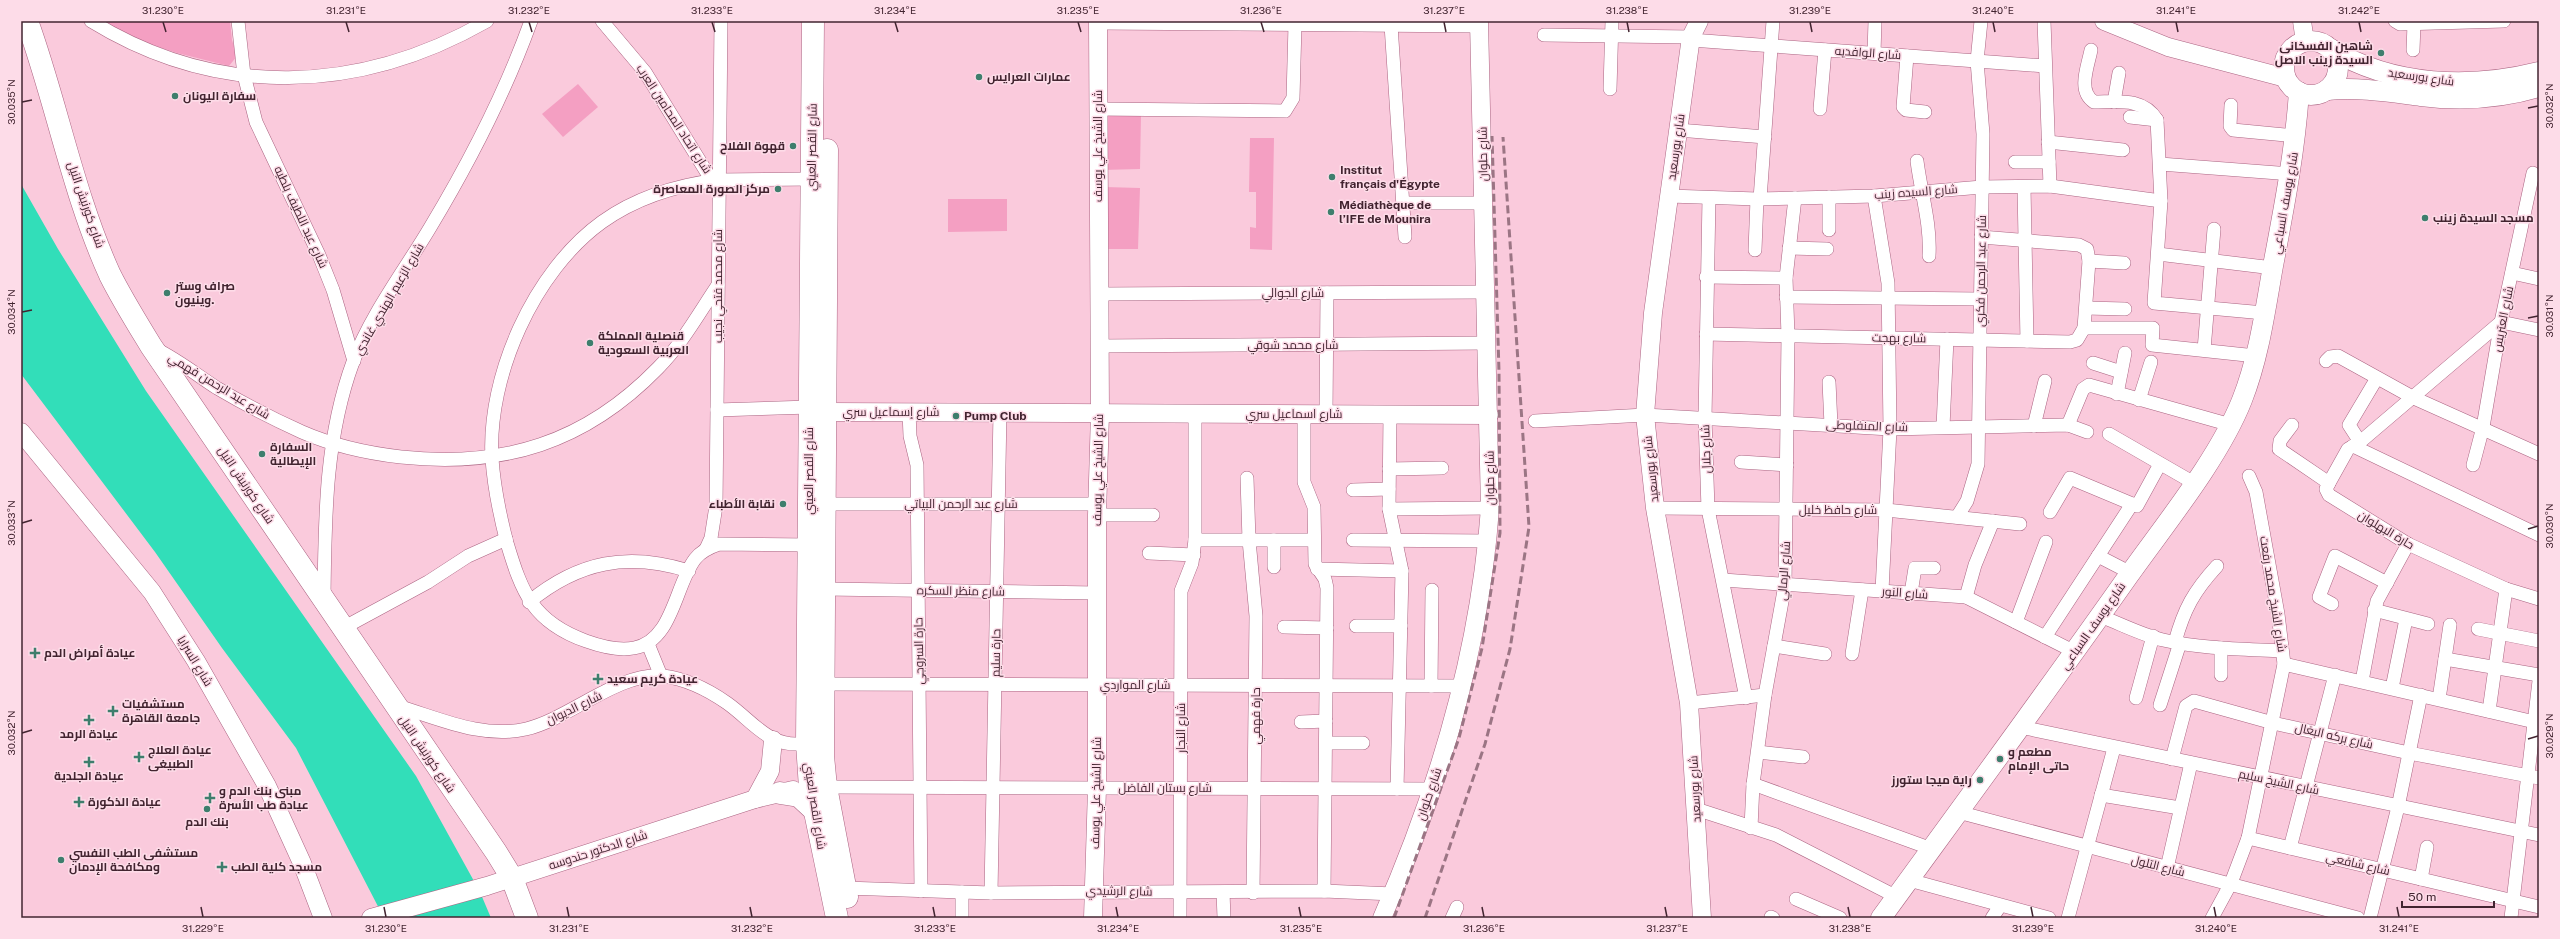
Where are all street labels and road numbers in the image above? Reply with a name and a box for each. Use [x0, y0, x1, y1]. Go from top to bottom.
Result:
street label: شارع الوافديه [1834, 44, 1902, 63]
street label: شارع اتحاد المحامين العرب [633, 62, 715, 177]
street label: شارع بورسعيد [2387, 65, 2455, 90]
street label: شارع الشيخ علي يوسف [1091, 90, 1108, 202]
street label: شارع القصر العيني [804, 103, 823, 191]
street label: شارع بورسعيد [1664, 113, 1689, 181]
street label: شارع حلوان [1476, 126, 1491, 181]
street label: شارع يوسف السباعي [2269, 151, 2304, 256]
street label: شارع كورنيش النيل [64, 160, 107, 250]
street label: شارع عبد اللطيف بلطيه [270, 164, 331, 271]
street label: شارع السيده زينب [1874, 182, 1958, 203]
street label: شارع عبد الرحمن فكري [1973, 215, 1992, 327]
street label: شارع محمد فتحي نجيب [711, 229, 728, 343]
street label: شارع الزعيم الهندي غاندي [351, 241, 429, 359]
street label: شارع العتريس [2490, 285, 2517, 353]
street label: شارع الجوالي [1262, 286, 1324, 303]
street label: شارع بهجت [1872, 331, 1926, 346]
street label: شارع محمد شوقي [1248, 338, 1339, 355]
street label: شارع عبد الرحمن فهمي [164, 350, 272, 425]
street label: شارع إسماعيل سري [843, 405, 940, 422]
street label: شارع اسماعيل سري [1246, 407, 1343, 424]
street label: شارع الشيخ علي يوسف [1090, 414, 1109, 526]
street label: شارع المنفلوطى [1826, 418, 1908, 435]
street label: شارع جلال [1698, 424, 1715, 474]
street label: شارع القصر العيني [802, 427, 819, 515]
street label: شارع بورسعيد [1641, 435, 1662, 503]
street label: شارع كورنيش النيل [214, 444, 277, 527]
street label: شارع حلوان [1483, 450, 1498, 505]
street label: شارع عبد الرحمن البياتي [904, 497, 1018, 514]
street label: شارع حافظ خليل [1799, 503, 1877, 518]
street label: حارة البهلوان [2355, 508, 2417, 552]
street label: شارع الشيخ محمد رفعت [2256, 535, 2289, 653]
street label: شارع الرمالي [1775, 541, 1796, 602]
street label: شارع يوسف السباعي [2058, 580, 2131, 674]
street label: شارع منظر السكره [917, 583, 1005, 600]
street label: شارع النور [1880, 584, 1929, 603]
street label: حارة السروجي [911, 617, 930, 685]
street label: حارة سليم [989, 629, 1004, 677]
street label: شارع السرايا [174, 633, 216, 689]
street label: شارع المواردي [1100, 678, 1170, 695]
street label: حارة فهمي [1249, 687, 1266, 745]
street label: شارع الديوان [544, 688, 605, 728]
street label: شارع النجار [1174, 703, 1189, 754]
street label: شارع كورنيش النيل [395, 713, 458, 796]
street label: شارع بركه البغال [2293, 720, 2374, 753]
street label: شارع الشيخ علي يوسف [1088, 737, 1107, 849]
street label: شارع بورسعيد [1686, 755, 1705, 823]
street label: شارع القصر العيني [798, 762, 829, 851]
street label: شارع حلوان [1413, 766, 1445, 822]
street label: شارع الشيخ سليم [2237, 767, 2321, 798]
street label: شارع بستان الفاضل [1118, 781, 1212, 796]
street label: شارع الدكتور حندوسه [547, 827, 650, 874]
street label: شارع شافعي [2324, 850, 2391, 881]
street label: شارع التلول [2129, 853, 2186, 880]
street label: شارع الرشيدي [1085, 883, 1153, 902]

